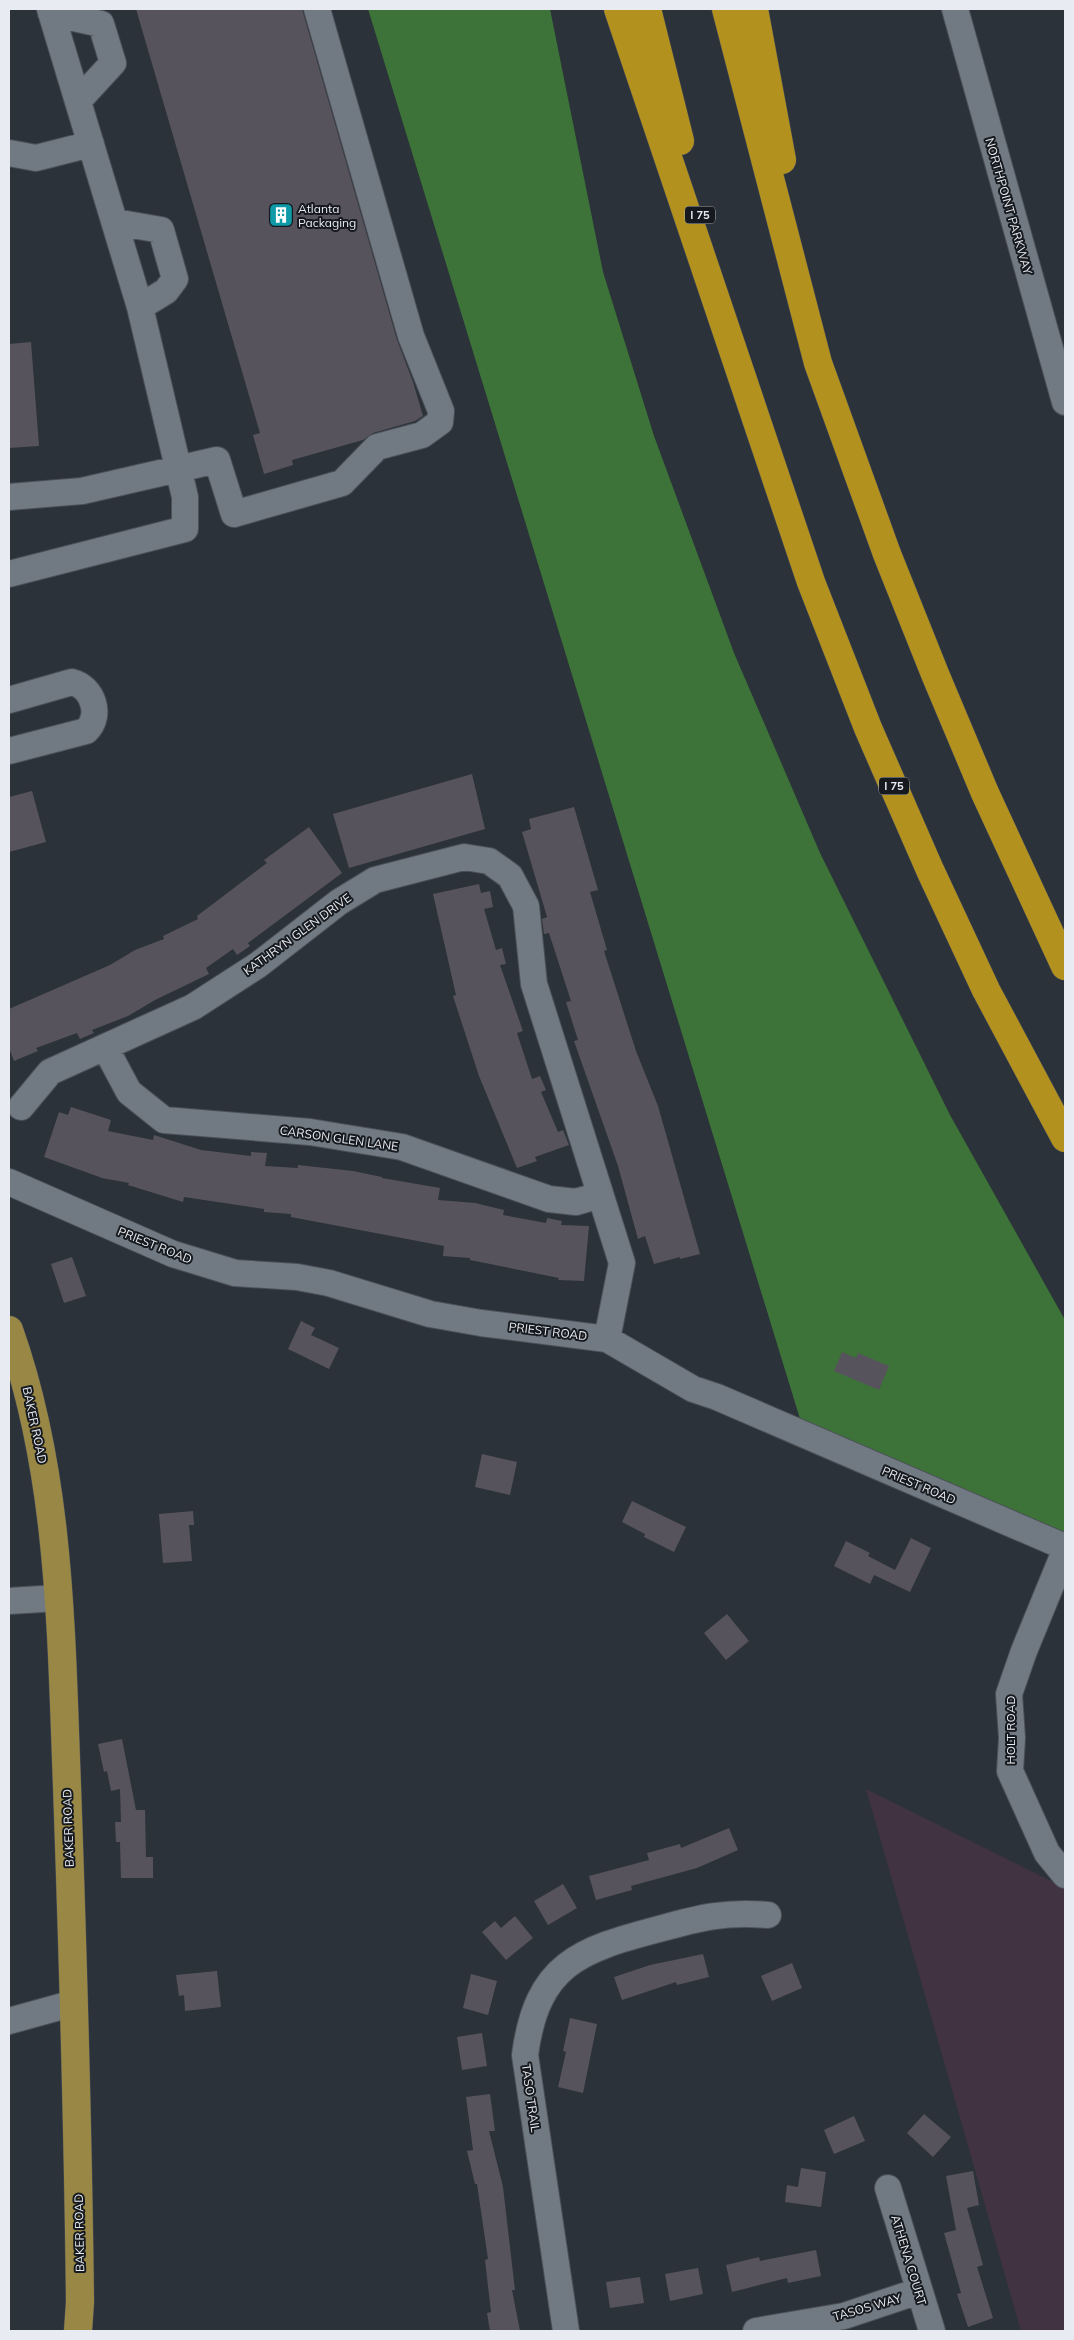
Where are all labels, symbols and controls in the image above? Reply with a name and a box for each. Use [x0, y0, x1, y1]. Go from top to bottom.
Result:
street label: NORTHPOINT PARKWAY [982, 136, 1036, 277]
place label: Atlanta Packaging [298, 201, 356, 230]
building icon: Atlanta Packaging [268, 202, 294, 228]
road number: I 75 [685, 206, 715, 224]
road number: I 75 [879, 778, 909, 794]
street label: KATHRYN GLEN DRIVE [240, 890, 354, 978]
street label: CARSON GLEN LANE [279, 1122, 399, 1154]
street label: PRIEST ROAD [116, 1223, 194, 1267]
street label: PRIEST ROAD [508, 1319, 588, 1343]
street label: BAKER ROAD [20, 1385, 50, 1465]
street label: PRIEST ROAD [880, 1463, 958, 1507]
street label: HOLT ROAD [1003, 1695, 1018, 1765]
street label: BAKER ROAD [59, 1789, 77, 1867]
street label: TASO TRAIL [519, 2063, 543, 2134]
street label: BAKER ROAD [71, 2194, 87, 2272]
street label: ATHENA COURT [888, 2213, 930, 2308]
street label: TASOS WAY [831, 2290, 904, 2324]

